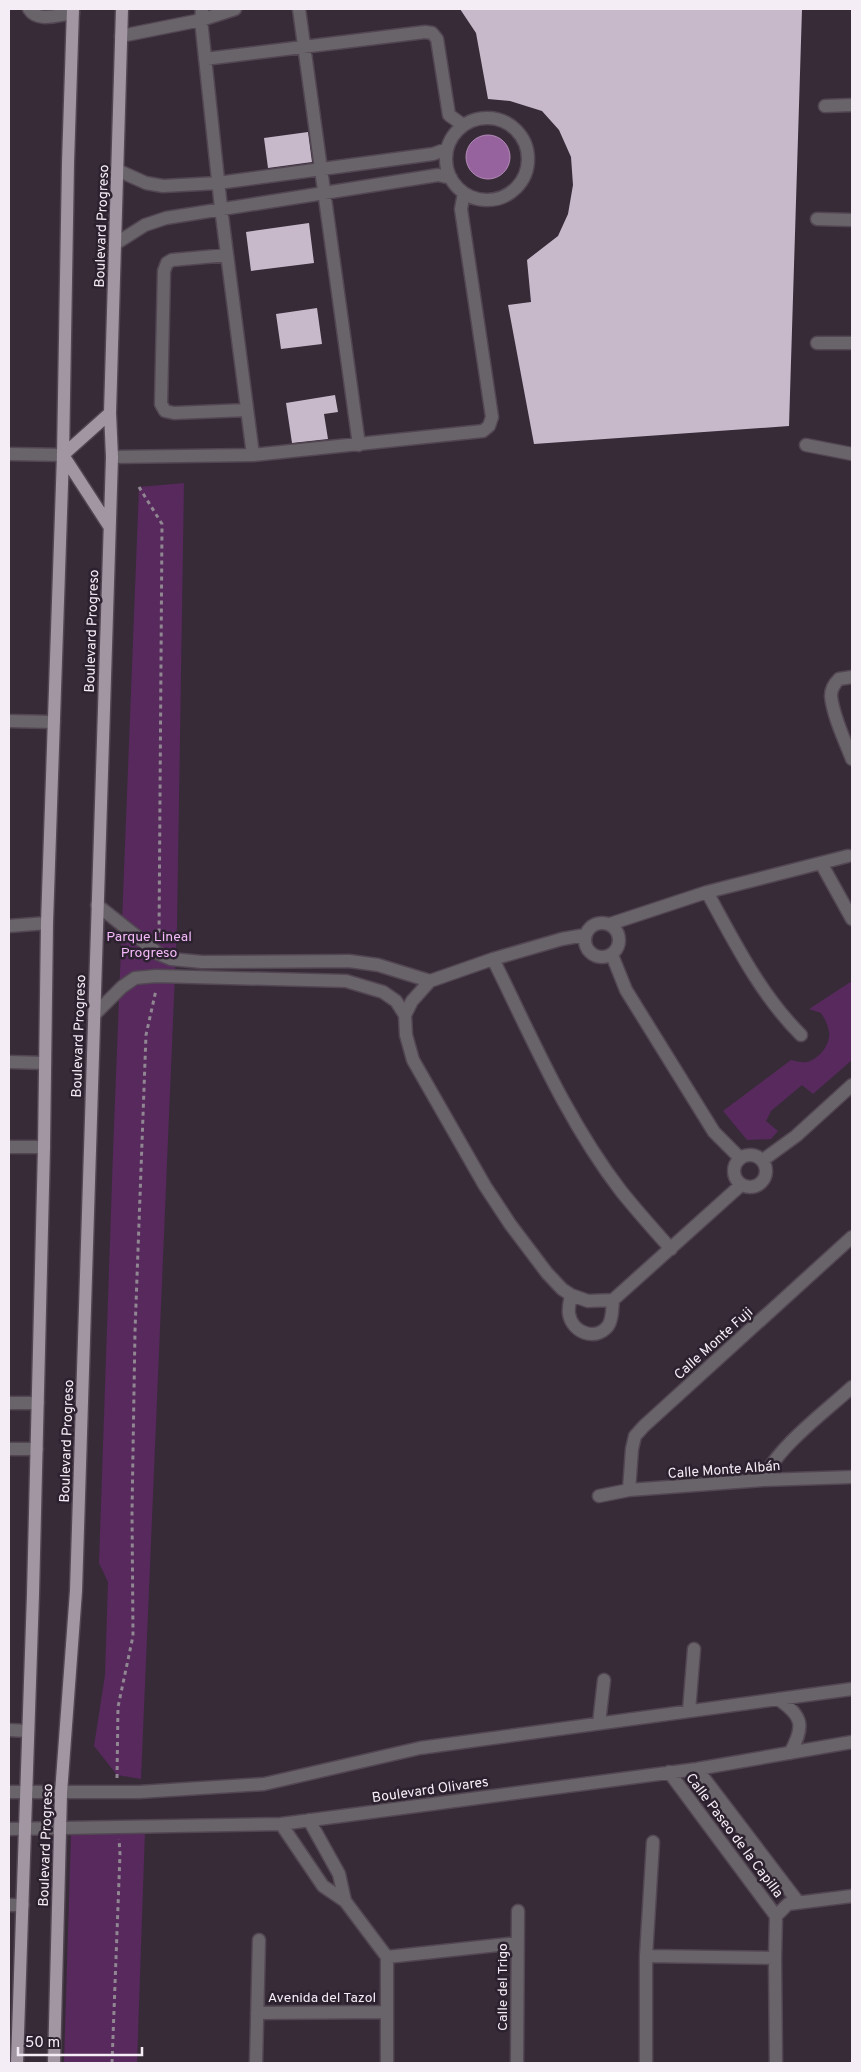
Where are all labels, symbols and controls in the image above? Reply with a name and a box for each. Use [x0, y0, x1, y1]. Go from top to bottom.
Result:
street label: Boulevard Progreso [92, 164, 113, 288]
street label: Boulevard Progreso [82, 569, 103, 693]
park label: Parque Lineal Progreso [106, 929, 192, 962]
street label: Boulevard Progreso [69, 974, 90, 1098]
street label: Calle Monte Fuji [671, 1304, 757, 1384]
street label: Boulevard Progreso [57, 1379, 78, 1503]
street label: Calle Monte Albán [667, 1458, 781, 1483]
street label: Calle Paseo de la Capilla [681, 1770, 786, 1902]
street label: Boulevard Olivares [371, 1774, 490, 1807]
street label: Boulevard Progreso [36, 1783, 57, 1907]
street label: Calle del Trigo [495, 1943, 512, 2031]
street label: Avenida del Tazol [268, 1990, 376, 2007]
scale bar [18, 2024, 141, 2056]
text: 50 m [25, 2034, 60, 2053]

